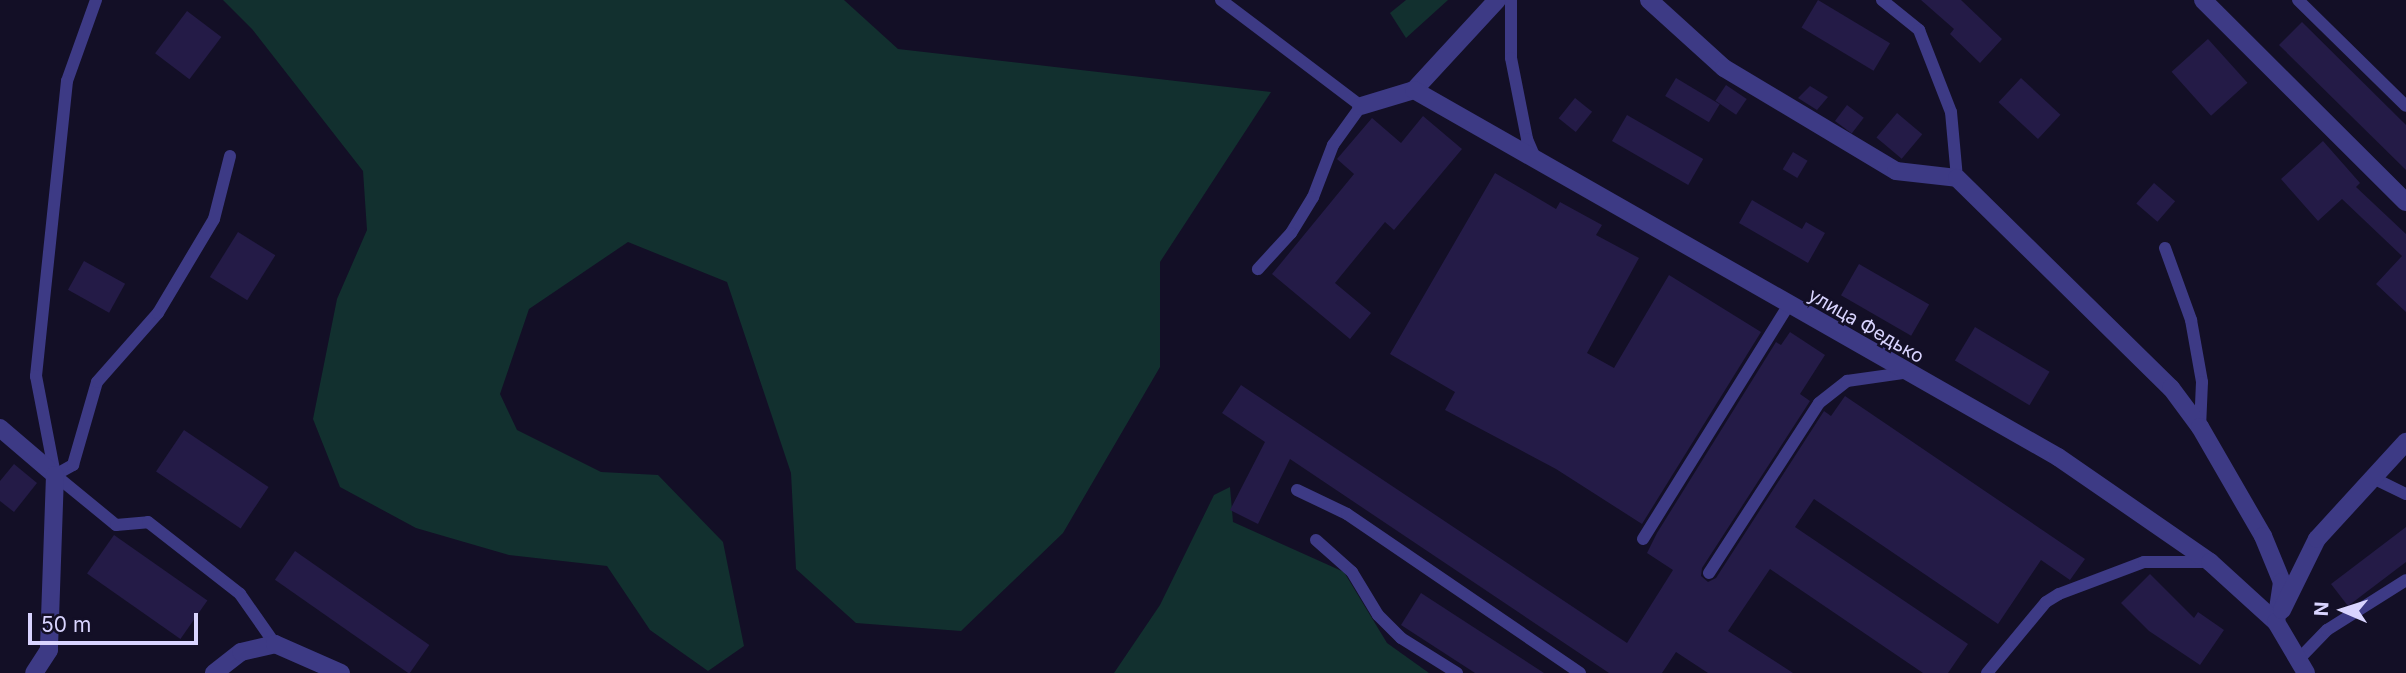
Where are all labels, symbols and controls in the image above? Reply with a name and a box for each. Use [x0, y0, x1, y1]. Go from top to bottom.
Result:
street label: улица Федько [1804, 284, 1928, 368]
north arrow [2308, 575, 2378, 645]
scale bar [32, 600, 201, 644]
text: N [2310, 601, 2333, 617]
text: 50 m [41, 612, 91, 637]

